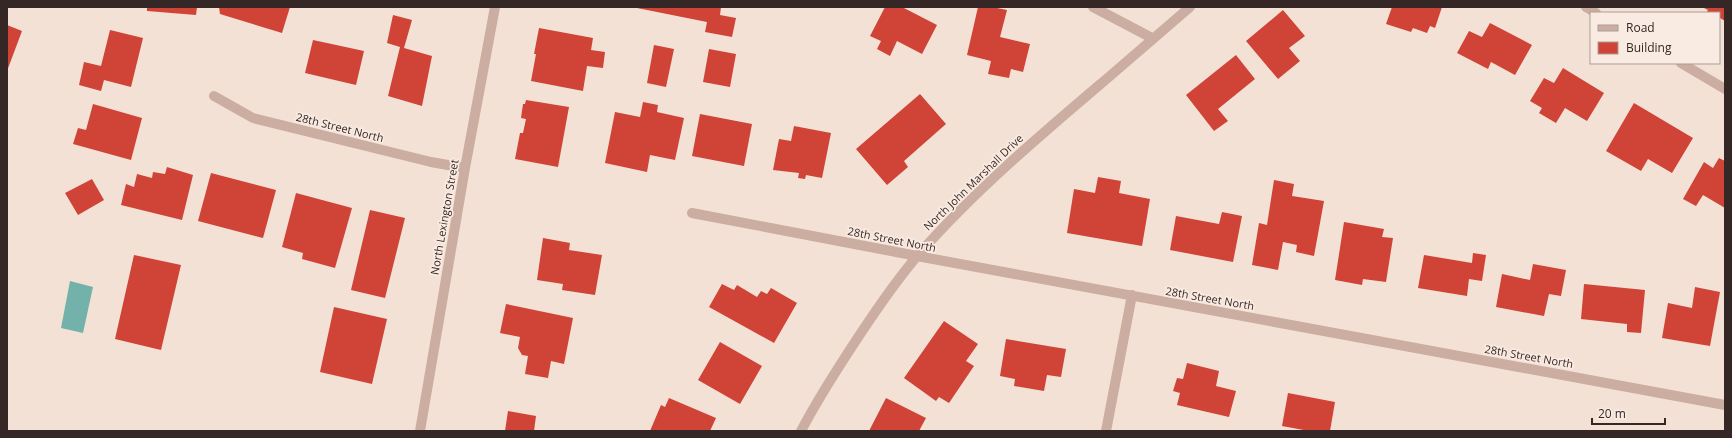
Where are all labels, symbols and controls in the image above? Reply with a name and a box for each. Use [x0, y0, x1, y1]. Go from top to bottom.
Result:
legend [1590, 12, 1720, 64]
text: Road [1626, 19, 1655, 36]
text: Building [1626, 39, 1672, 56]
street label: 28th Street North [295, 109, 385, 145]
street label: North John Marshall Drive [920, 130, 1026, 234]
street label: North Lexington Street [426, 158, 462, 276]
street label: 28th Street North [847, 223, 937, 255]
street label: 28th Street North [1165, 283, 1255, 313]
street label: 28th Street North [1484, 341, 1574, 371]
scale bar [1592, 400, 1665, 426]
text: 20 m [1598, 405, 1626, 422]

